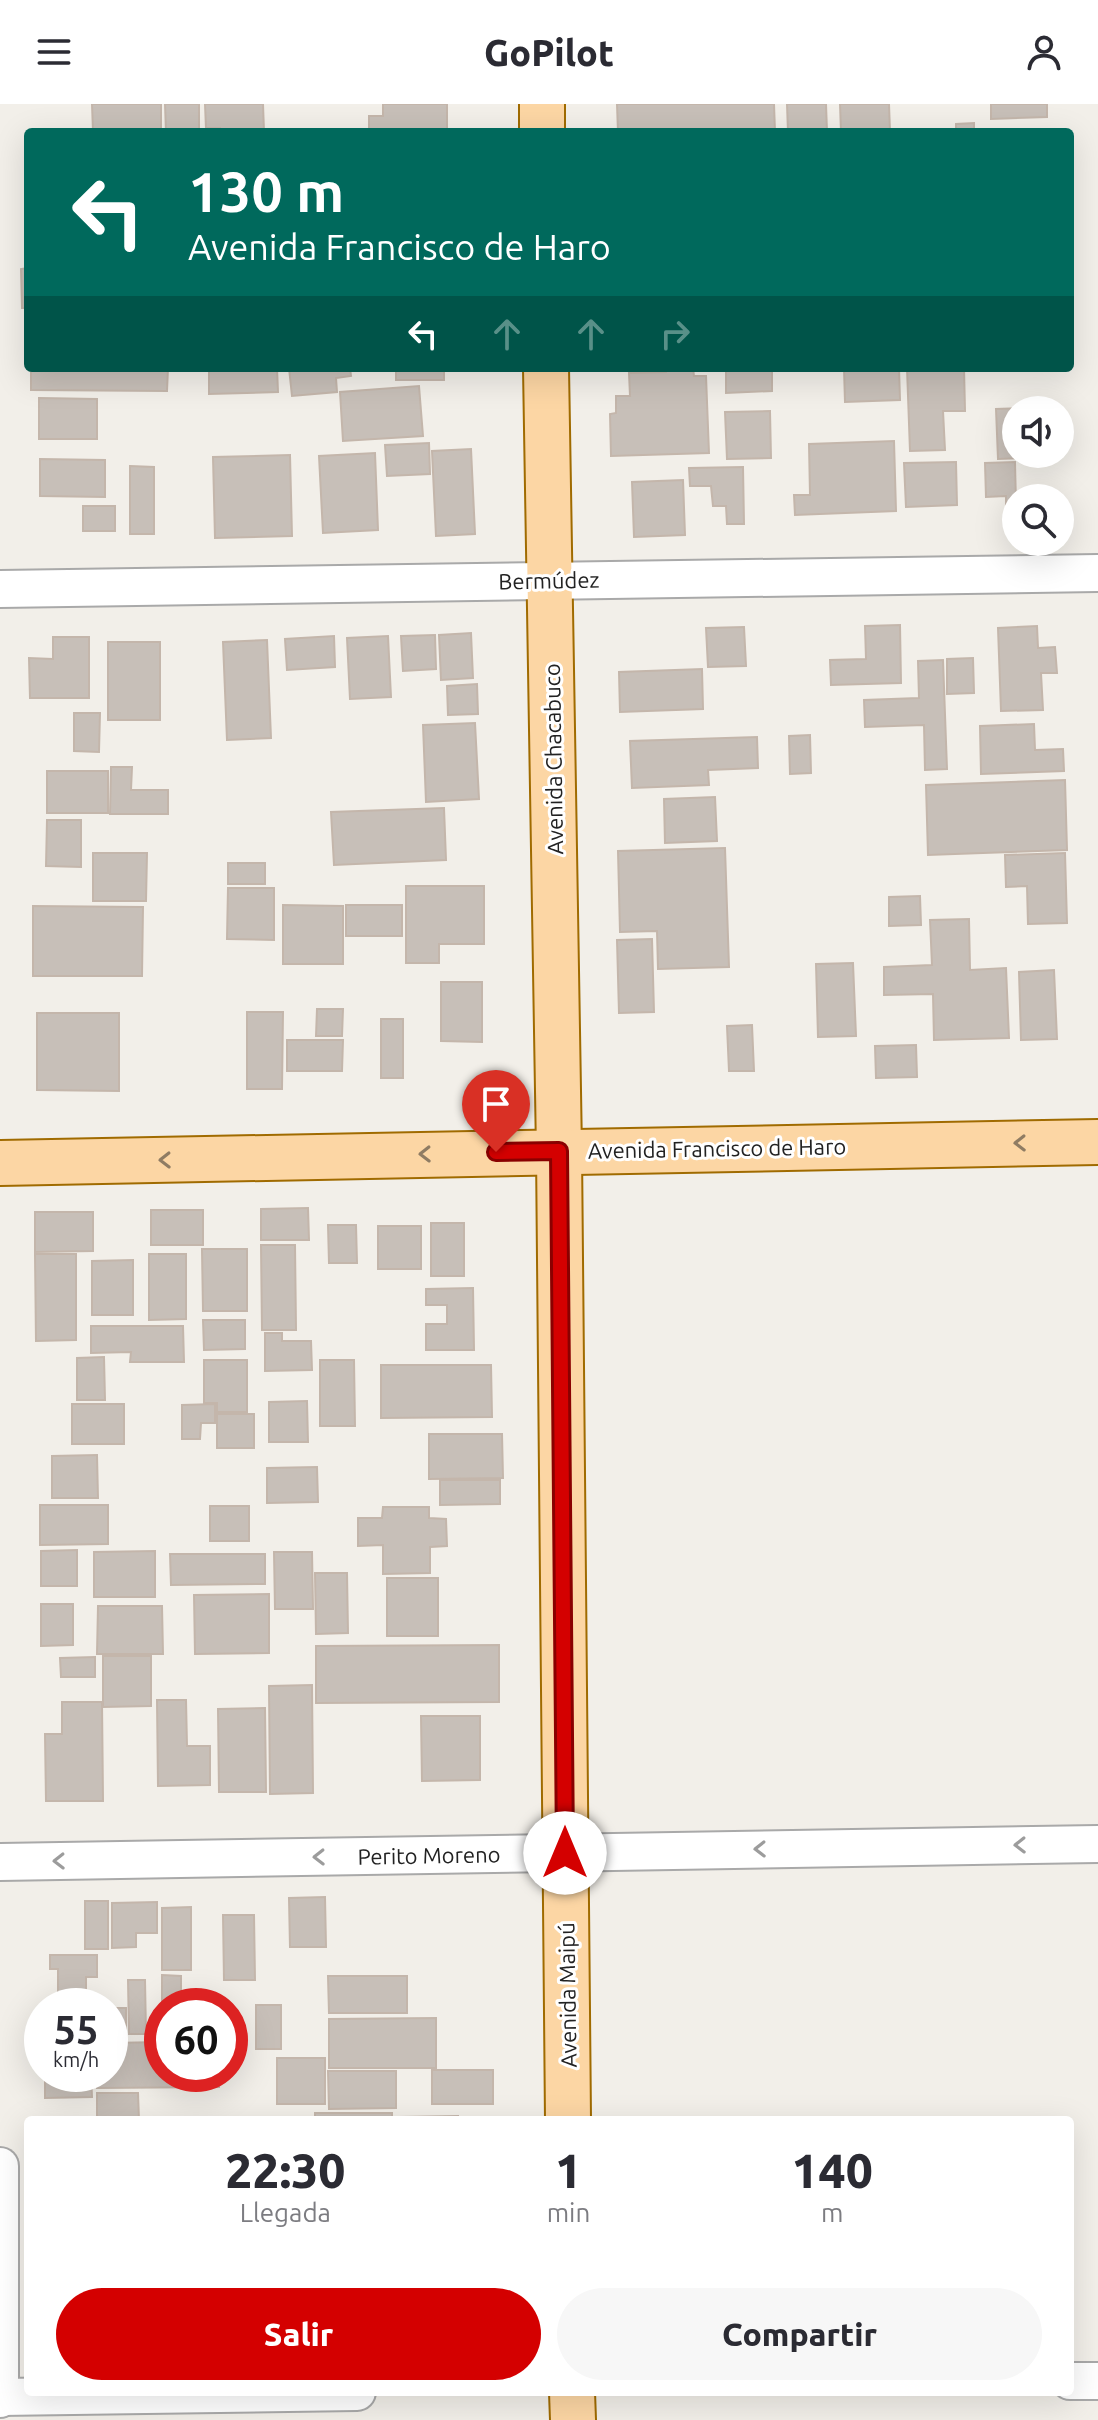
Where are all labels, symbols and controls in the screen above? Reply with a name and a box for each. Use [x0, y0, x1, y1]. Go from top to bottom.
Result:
icon: menu [32, 30, 76, 74]
icon: person [1022, 30, 1066, 74]
text: GoPilot [484, 32, 614, 73]
icon: left [56, 160, 160, 264]
text: 130 m [188, 160, 344, 223]
text: Avenida Francisco de Haro [188, 226, 611, 267]
icon: left [401, 312, 445, 356]
icon: ahead [485, 312, 529, 356]
icon: ahead [569, 312, 613, 356]
icon: right [653, 312, 697, 356]
map controls [1002, 396, 1074, 556]
button: sound [1002, 396, 1074, 468]
button: search [1002, 484, 1074, 556]
street label: Bermúdez [498, 567, 600, 593]
street label: Avenida Chacabuco [539, 663, 567, 855]
pin [462, 1070, 530, 1152]
icon: arrive [474, 1082, 518, 1126]
street label: Avenida Francisco de Haro [588, 1133, 846, 1163]
one-way arrow [1013, 1135, 1026, 1152]
one-way arrow [418, 1145, 431, 1163]
one-way arrow [158, 1152, 171, 1169]
position arrow [523, 1811, 607, 1895]
one-way arrow [1013, 1836, 1026, 1854]
street label: Perito Moreno [357, 1841, 501, 1869]
one-way arrow [753, 1841, 766, 1858]
one-way arrow [312, 1848, 325, 1866]
one-way arrow [52, 1852, 65, 1870]
street label: Avenida Maipú [553, 1922, 581, 2068]
speed limit sign: 60 [144, 1988, 248, 2092]
text: 55 [53, 2007, 99, 2052]
text: km/h [53, 2048, 99, 2071]
text: 22:30 [225, 2143, 345, 2197]
text: 1 [555, 2143, 582, 2197]
text: 140 [792, 2143, 873, 2197]
text: Llegada [240, 2198, 331, 2227]
text: min [547, 2198, 590, 2227]
text: m [821, 2198, 843, 2227]
button: Salir [56, 2288, 541, 2380]
button: Compartir [557, 2288, 1042, 2380]

